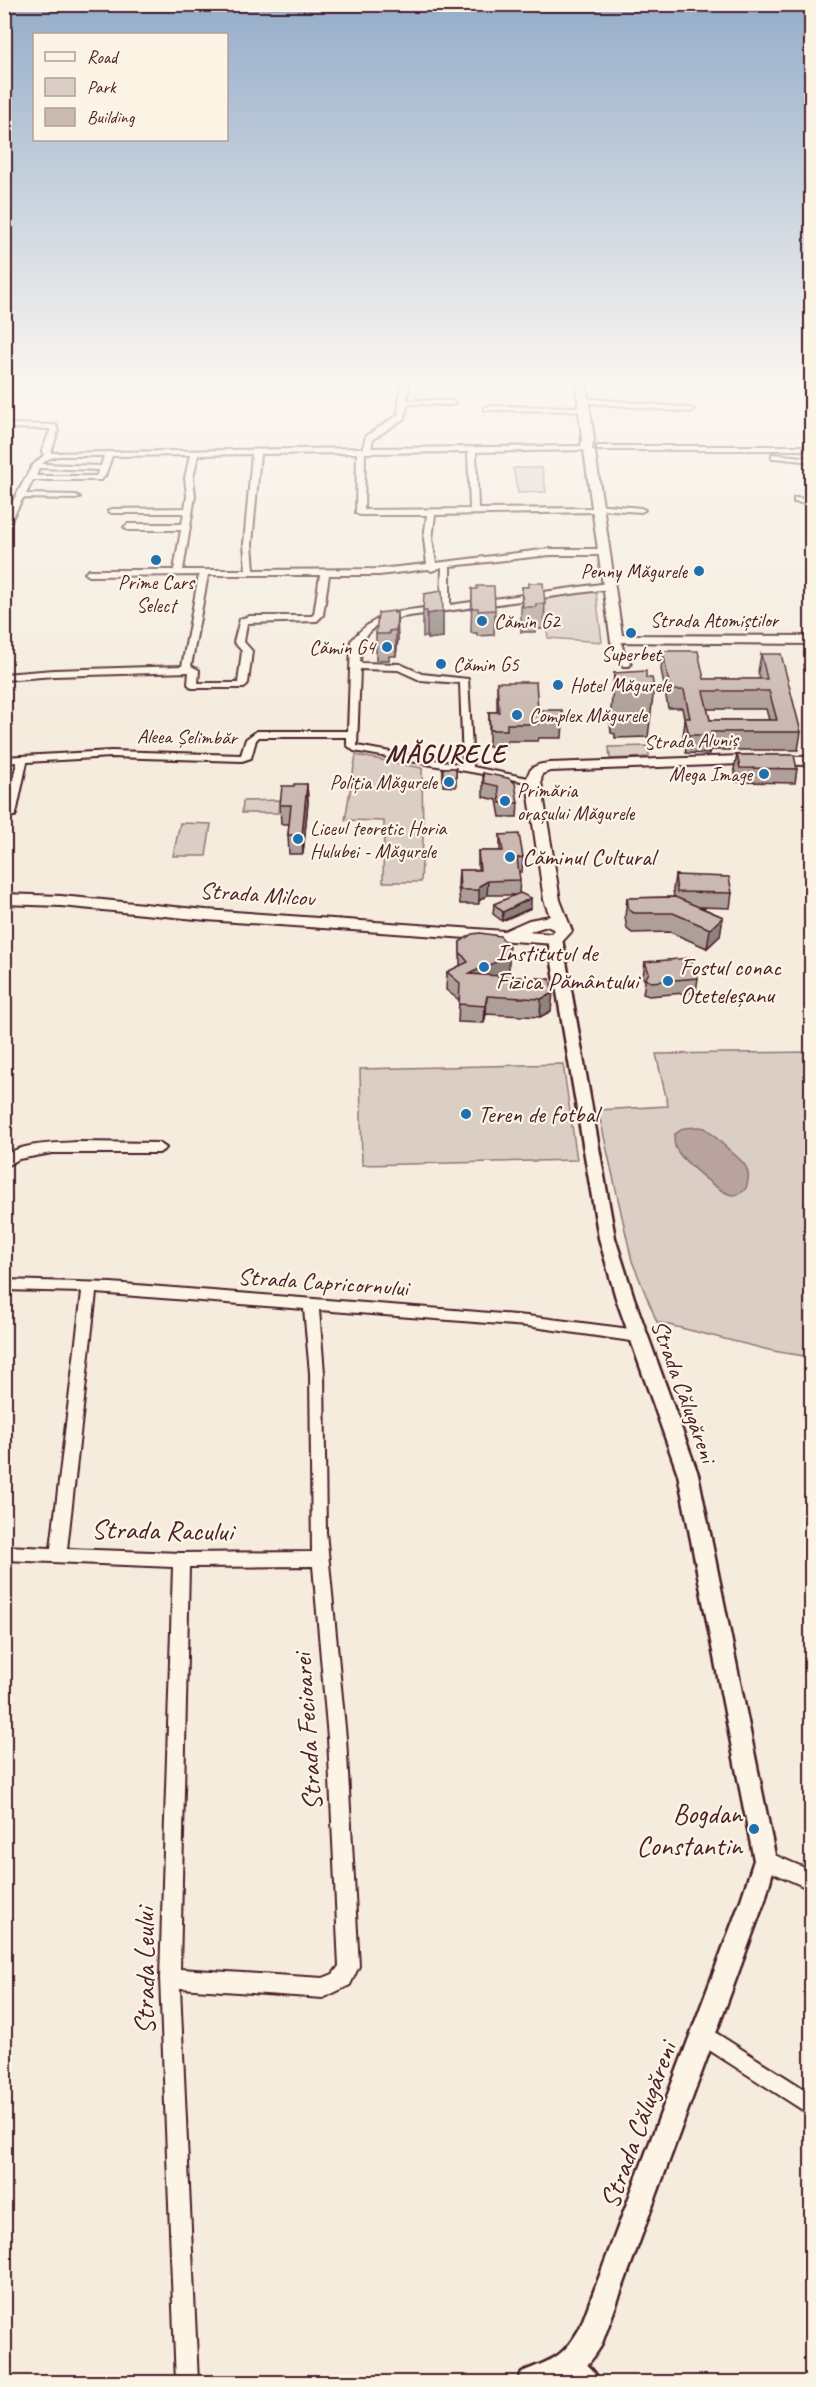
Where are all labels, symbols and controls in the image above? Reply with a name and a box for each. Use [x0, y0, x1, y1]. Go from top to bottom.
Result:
legend [33, 33, 228, 141]
text: Road [87, 46, 120, 68]
text: Park [87, 76, 117, 98]
text: Building [87, 106, 136, 128]
marker: Prime Cars Select [149, 553, 163, 567]
place label: Penny Măgurele [581, 559, 688, 584]
marker: Penny Măgurele [692, 564, 706, 578]
place label: Prime Cars Select [118, 570, 196, 618]
street label: Strada Atomiștilor [650, 608, 780, 633]
place label: Cămin G2 [494, 609, 562, 634]
marker: Cămin G2 [475, 614, 489, 628]
marker: Superbet [624, 626, 638, 640]
place label: Cămin G4 [309, 635, 377, 660]
marker: Cămin G4 [380, 640, 394, 654]
place label: Superbet [601, 642, 663, 667]
place label: Cămin G5 [453, 652, 520, 677]
marker: Cămin G5 [434, 657, 448, 671]
place label: Hotel Măgurele [570, 673, 672, 698]
marker: Hotel Măgurele [551, 678, 565, 692]
place label: Complex Măgurele [529, 703, 649, 728]
marker: Complex Măgurele [510, 708, 524, 722]
street label: Aleea Șelimbăr [137, 724, 239, 750]
street label: Strada Aluniș [644, 727, 740, 755]
district label: MĂGURELE [385, 737, 509, 770]
place label: Mega Image [669, 762, 753, 787]
marker: Mega Image [757, 767, 771, 781]
place label: Poliția Măgurele [330, 770, 438, 795]
marker: Poliția Măgurele [442, 775, 456, 789]
place label: Primăria orașului Măgurele [517, 778, 636, 826]
marker: Primăria orașului Măgurele [498, 794, 512, 808]
place label: Liceul teoretic Horia Hulubei - Măgurele [310, 816, 447, 864]
marker: Liceul teoretic Horia Hulubei - Măgurele [291, 832, 305, 846]
place label: Căminul Cultural [522, 842, 659, 872]
marker: Căminul Cultural [503, 850, 517, 864]
street label: Strada Milcov [199, 875, 317, 913]
place label: Institutul de Fizica Pământului [496, 938, 642, 996]
place label: Fostul conac Oteteleșanu [680, 952, 782, 1010]
marker: Institutul de Fizica Pământului [477, 960, 491, 974]
marker: Fostul conac Oteteleșanu [661, 974, 675, 988]
place label: Teren de fotbal [478, 1099, 602, 1129]
marker: Teren de fotbal [459, 1107, 473, 1121]
street label: Strada Capricornului [237, 1261, 412, 1303]
street label: Strada Călugăreni [644, 1316, 725, 1469]
street label: Strada Racului [91, 1511, 237, 1549]
street label: Strada Fecioarei [284, 1648, 330, 1812]
place label: Bogdan Constantin [637, 1796, 743, 1863]
marker: Bogdan Constantin [747, 1822, 761, 1836]
street label: Strada Leului [127, 1904, 162, 2034]
street label: Strada Călugăreni [592, 2033, 686, 2213]

